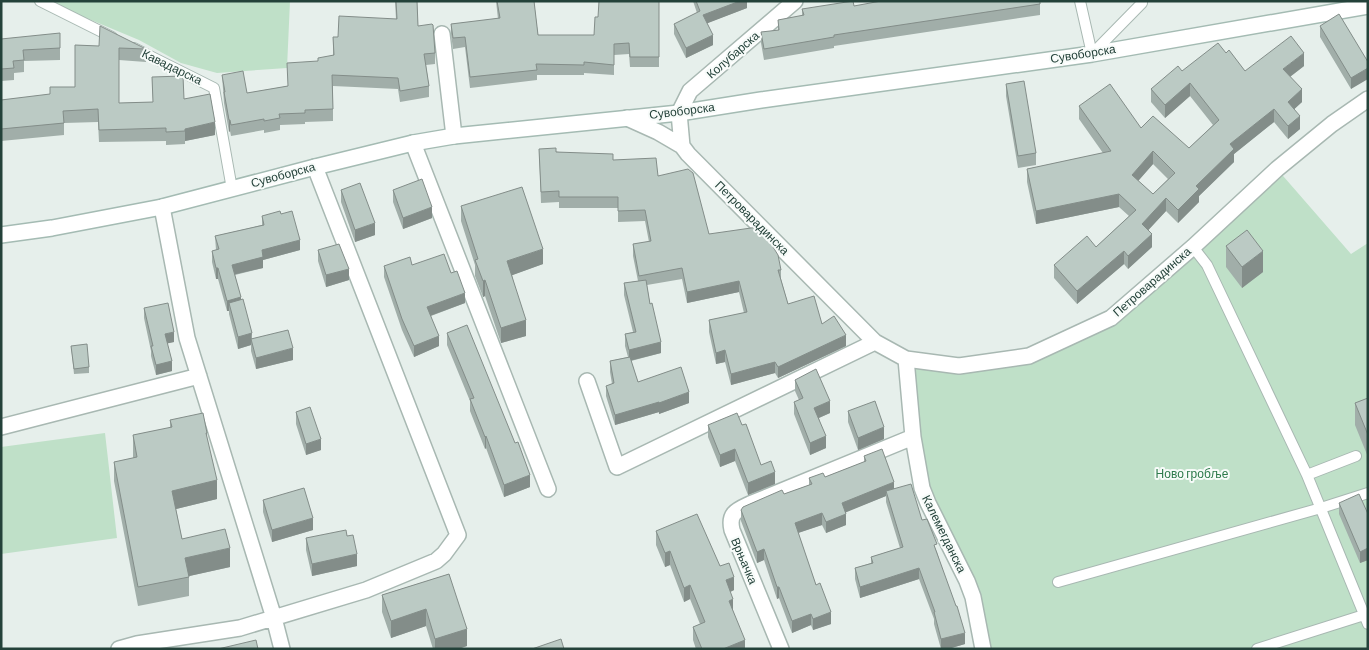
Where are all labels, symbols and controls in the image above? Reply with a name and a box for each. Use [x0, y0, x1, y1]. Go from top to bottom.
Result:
street label: Колубарска [703, 28, 762, 81]
street label: Сувоборска [1049, 41, 1117, 66]
street label: Кавадарска [140, 46, 205, 88]
street label: Сувоборска [648, 99, 716, 122]
street label: Сувоборска [249, 159, 317, 190]
street label: Петроварадинска [712, 178, 793, 258]
street label: Петроварадинска [1110, 243, 1194, 320]
park label: Ново гробље [1156, 466, 1229, 481]
street label: Калемегданска [919, 492, 970, 575]
street label: Врњачка [728, 535, 761, 587]

